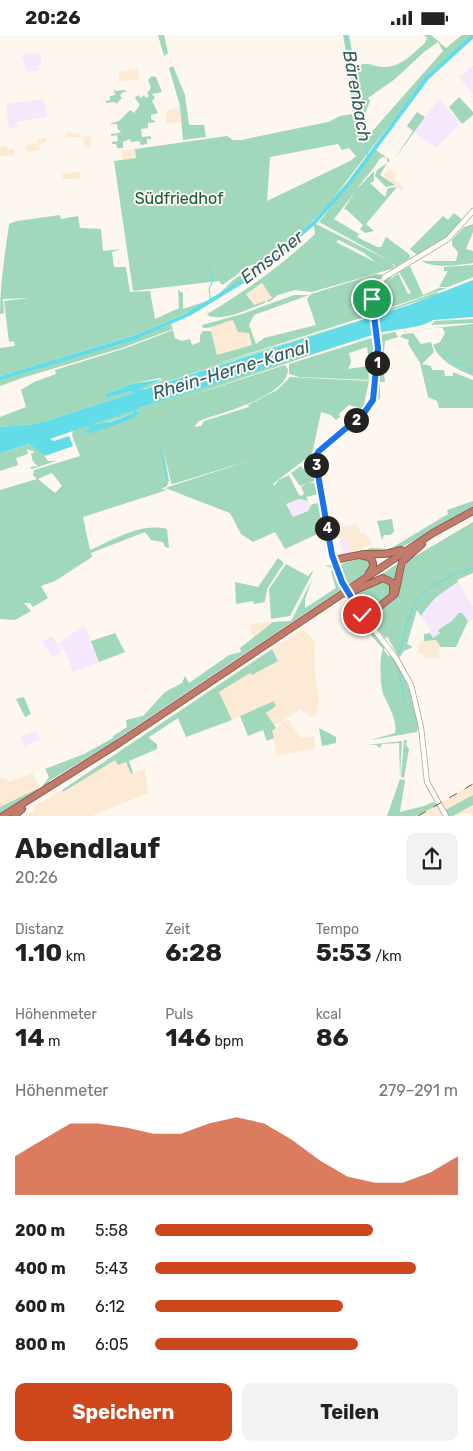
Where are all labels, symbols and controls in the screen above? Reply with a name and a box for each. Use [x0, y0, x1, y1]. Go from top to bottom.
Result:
text: 20:26 [25, 6, 81, 29]
water label: Bärenbach [338, 49, 376, 143]
park label: Südfriedhof [135, 189, 224, 208]
water label: Emscher [236, 225, 309, 288]
pin [351, 278, 393, 320]
icon: arrive [358, 285, 386, 313]
water label: Rhein-Herne-Kanal [150, 335, 313, 404]
pin: 1 [364, 351, 390, 375]
text: 1 [374, 355, 381, 372]
pin: 2 [344, 407, 368, 433]
text: 2 [352, 412, 361, 429]
pin: 3 [304, 453, 328, 477]
text: 3 [312, 457, 321, 474]
pin: 4 [314, 515, 340, 541]
text: 4 [323, 520, 332, 537]
pin [341, 594, 383, 636]
icon: check [348, 601, 376, 629]
text: Abendlauf [15, 832, 160, 865]
button: share [406, 833, 458, 885]
text: 20:26 [15, 868, 58, 887]
text: Distanz [15, 921, 64, 938]
text: Zeit [165, 921, 190, 938]
text: Tempo [316, 921, 359, 938]
text: 1.10 [15, 938, 62, 967]
text: 6:28 [165, 938, 222, 967]
text: 5:53 [316, 938, 372, 967]
text: km [62, 948, 85, 965]
text: /km [372, 948, 402, 965]
text: Höhenmeter [15, 1006, 97, 1023]
text: Puls [165, 1006, 193, 1023]
text: kcal [316, 1006, 341, 1023]
text: 14 [15, 1023, 45, 1052]
text: 146 [165, 1023, 211, 1052]
text: 86 [316, 1023, 349, 1052]
text: m [45, 1033, 60, 1050]
text: bpm [211, 1033, 244, 1050]
text: Höhenmeter [15, 1081, 108, 1100]
text: 279–291 m [379, 1081, 458, 1100]
text: 200 m [15, 1221, 65, 1240]
text: 5:58 [95, 1221, 128, 1240]
text: 400 m [15, 1259, 66, 1278]
text: 5:43 [95, 1259, 128, 1278]
text: 600 m [15, 1297, 65, 1316]
text: 6:12 [95, 1297, 125, 1316]
text: 800 m [15, 1335, 66, 1354]
text: 6:05 [95, 1335, 128, 1354]
button: Speichern [15, 1383, 232, 1441]
button: Teilen [242, 1383, 458, 1441]

